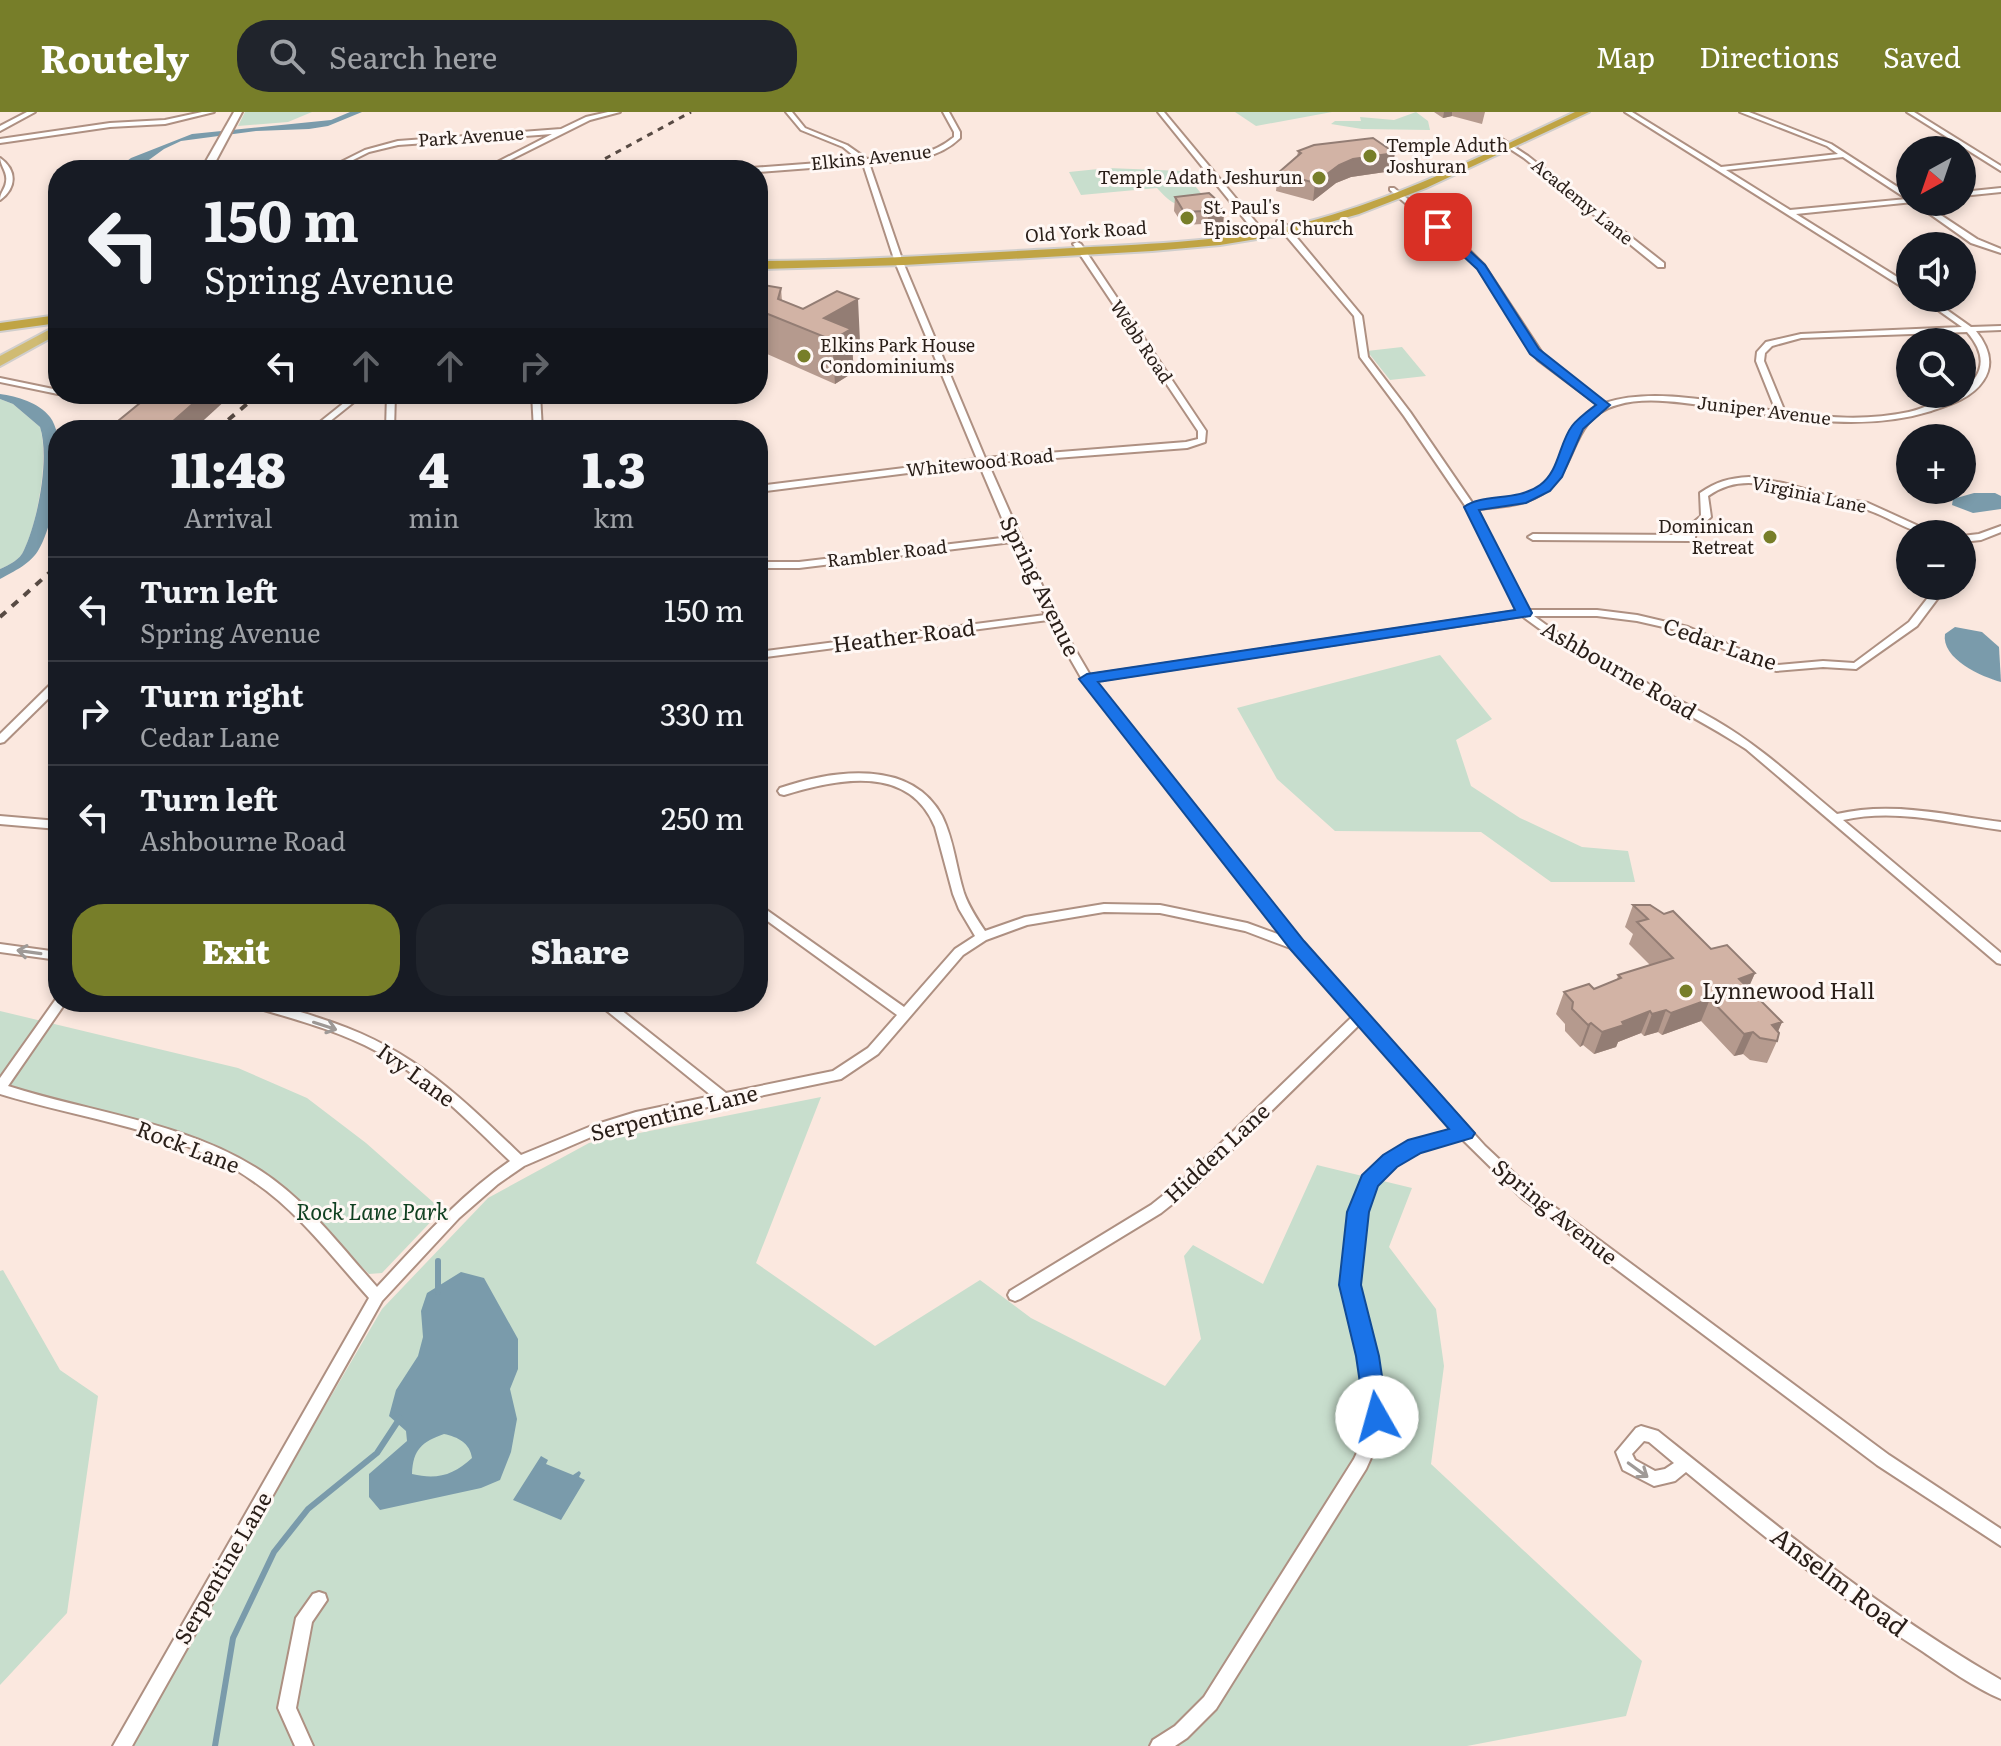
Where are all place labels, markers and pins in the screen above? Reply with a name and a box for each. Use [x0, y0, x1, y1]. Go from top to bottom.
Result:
place label: Temple Aduth Joshuran [1386, 131, 1508, 179]
marker: Temple Aduth Joshuran [1361, 147, 1379, 165]
place label: Temple Adath Jeshurun [1098, 163, 1303, 190]
marker: Temple Adath Jeshurun [1310, 169, 1328, 187]
place label: St. Paul's Episcopal Church [1203, 193, 1354, 241]
pin [1404, 193, 1472, 261]
marker: St. Paul's Episcopal Church [1178, 209, 1196, 227]
place label: Elkins Park House Condominiums [820, 331, 975, 379]
marker: Elkins Park House Condominiums [795, 347, 813, 365]
place label: Dominican Retreat [1658, 512, 1755, 560]
marker: Dominican Retreat [1761, 528, 1779, 546]
place label: Lynnewood Hall [1702, 973, 1875, 1006]
marker: Lynnewood Hall [1677, 982, 1695, 1000]

